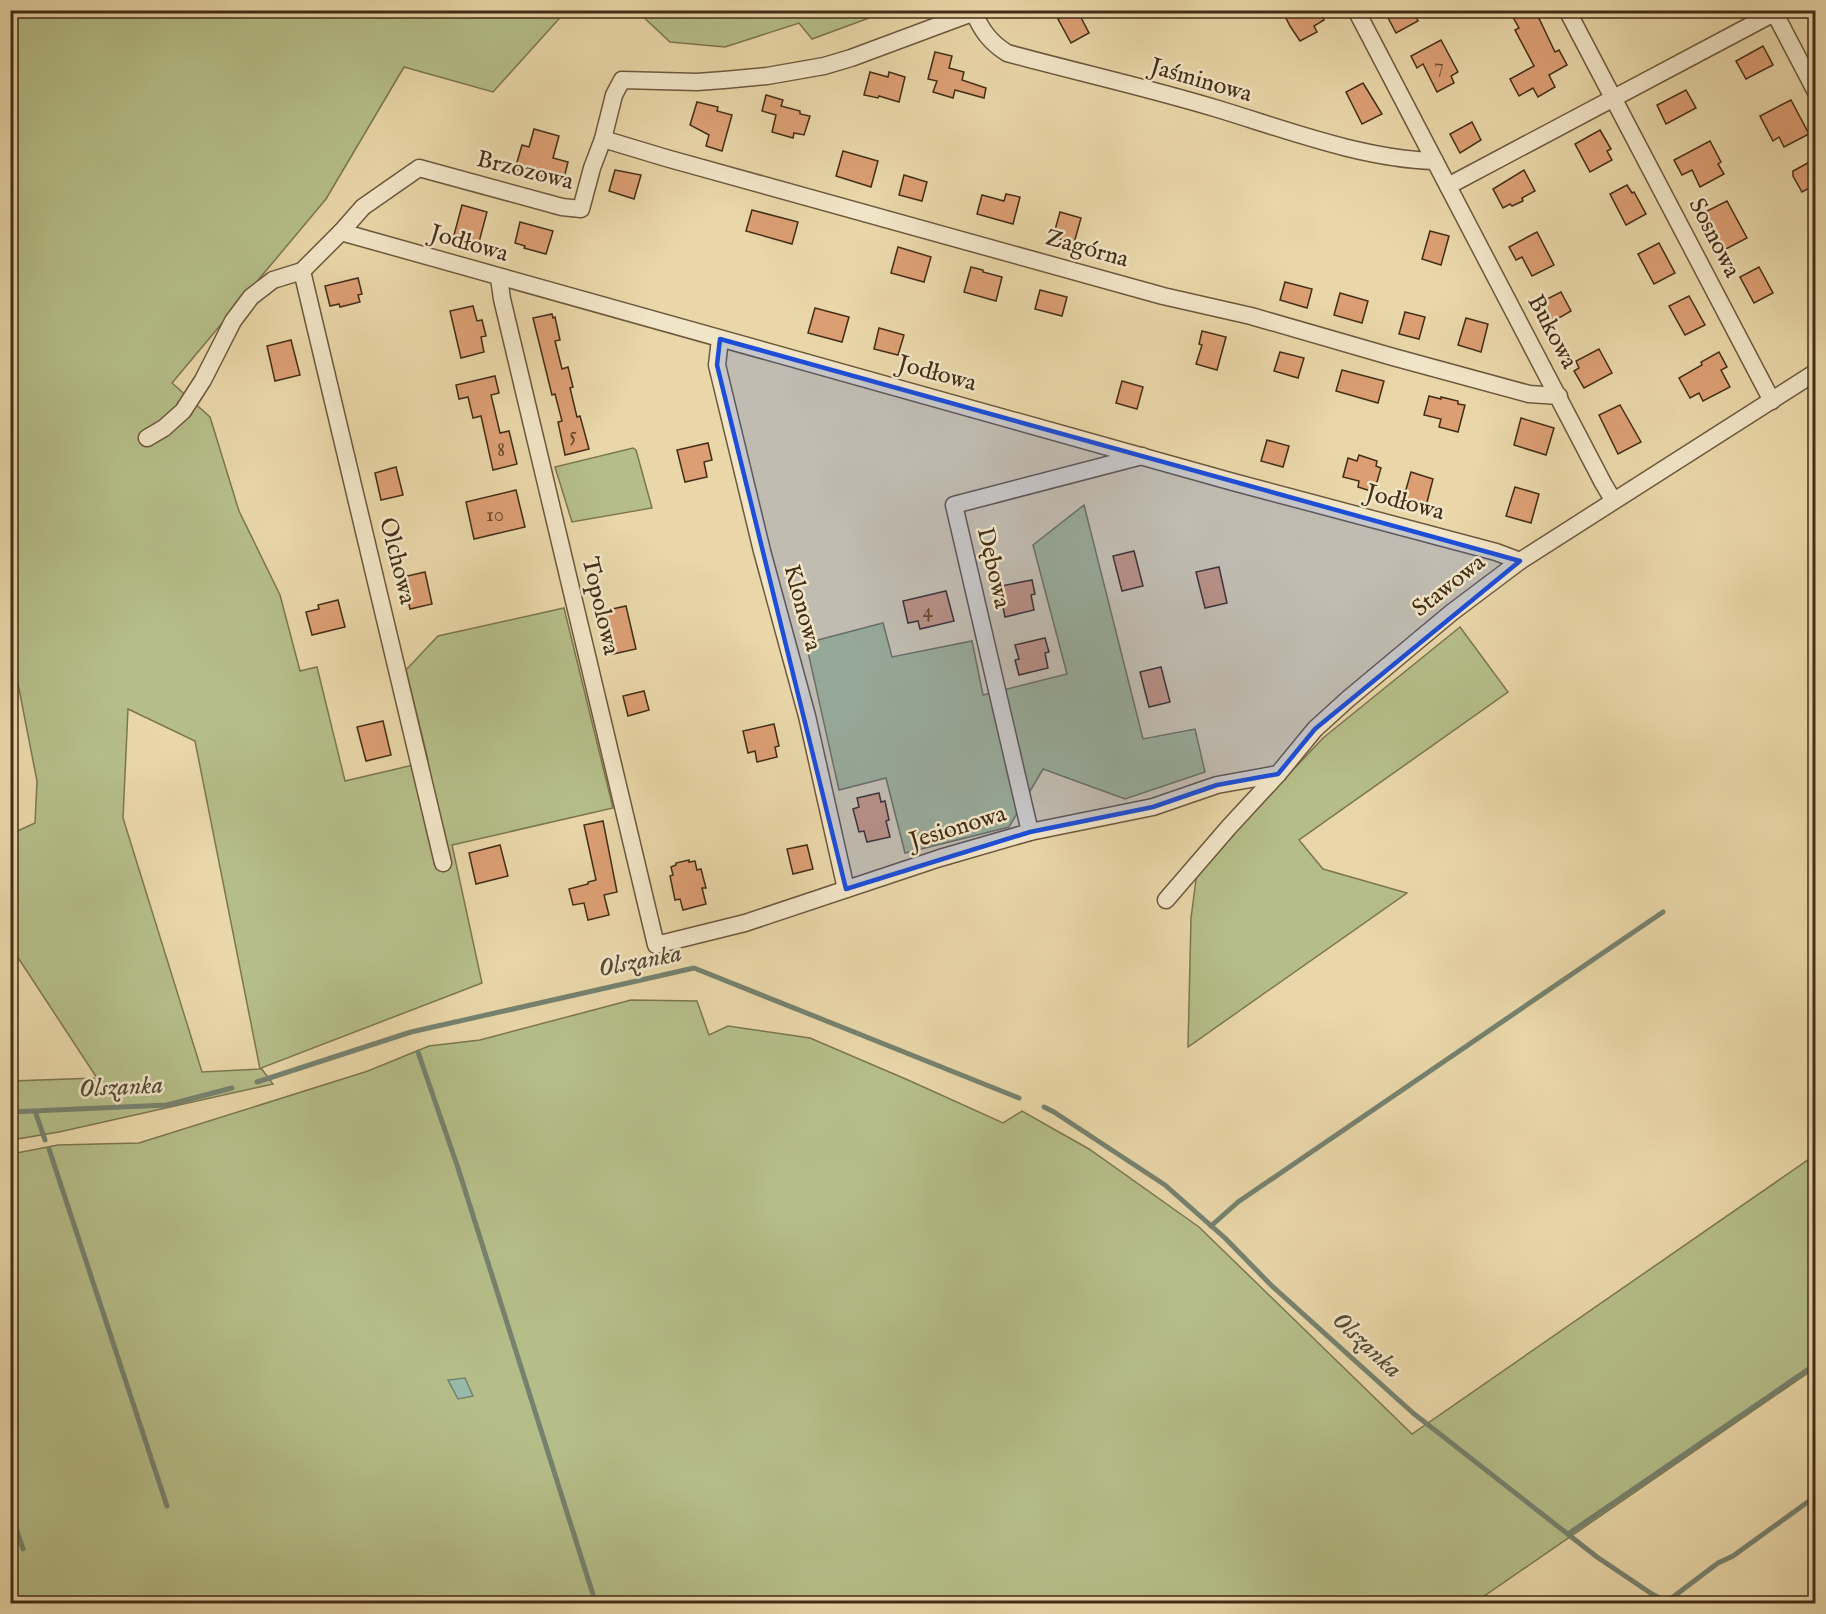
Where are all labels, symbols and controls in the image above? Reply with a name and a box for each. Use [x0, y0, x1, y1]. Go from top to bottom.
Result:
street label: Jaśminowa [1144, 51, 1256, 110]
house number: 7 [1434, 53, 1444, 80]
street label: Brzozowa [473, 144, 577, 198]
street label: Sosnowa [1681, 193, 1747, 284]
street label: Jodłowa [423, 217, 512, 270]
street label: Zagórna [1042, 222, 1133, 276]
street label: Bukowa [1520, 290, 1585, 375]
street label: Jodłowa [891, 348, 980, 400]
house number: 5 [569, 422, 577, 449]
house number: 8 [497, 437, 505, 464]
street label: Jodłowa [1359, 477, 1448, 529]
house number: 10 [486, 502, 504, 529]
street label: Olchowa [371, 514, 423, 608]
street label: Dębowa [969, 525, 1017, 612]
street label: Stawowa [1406, 547, 1493, 624]
street label: Topolowa [574, 554, 626, 659]
street label: Klonowa [776, 561, 829, 655]
house number: 4 [923, 598, 934, 625]
street label: Jesionowa [903, 798, 1011, 858]
water label: Olszanka [595, 937, 685, 985]
water label: Olszanka [78, 1068, 164, 1106]
water label: Olszanka [1325, 1304, 1409, 1386]

